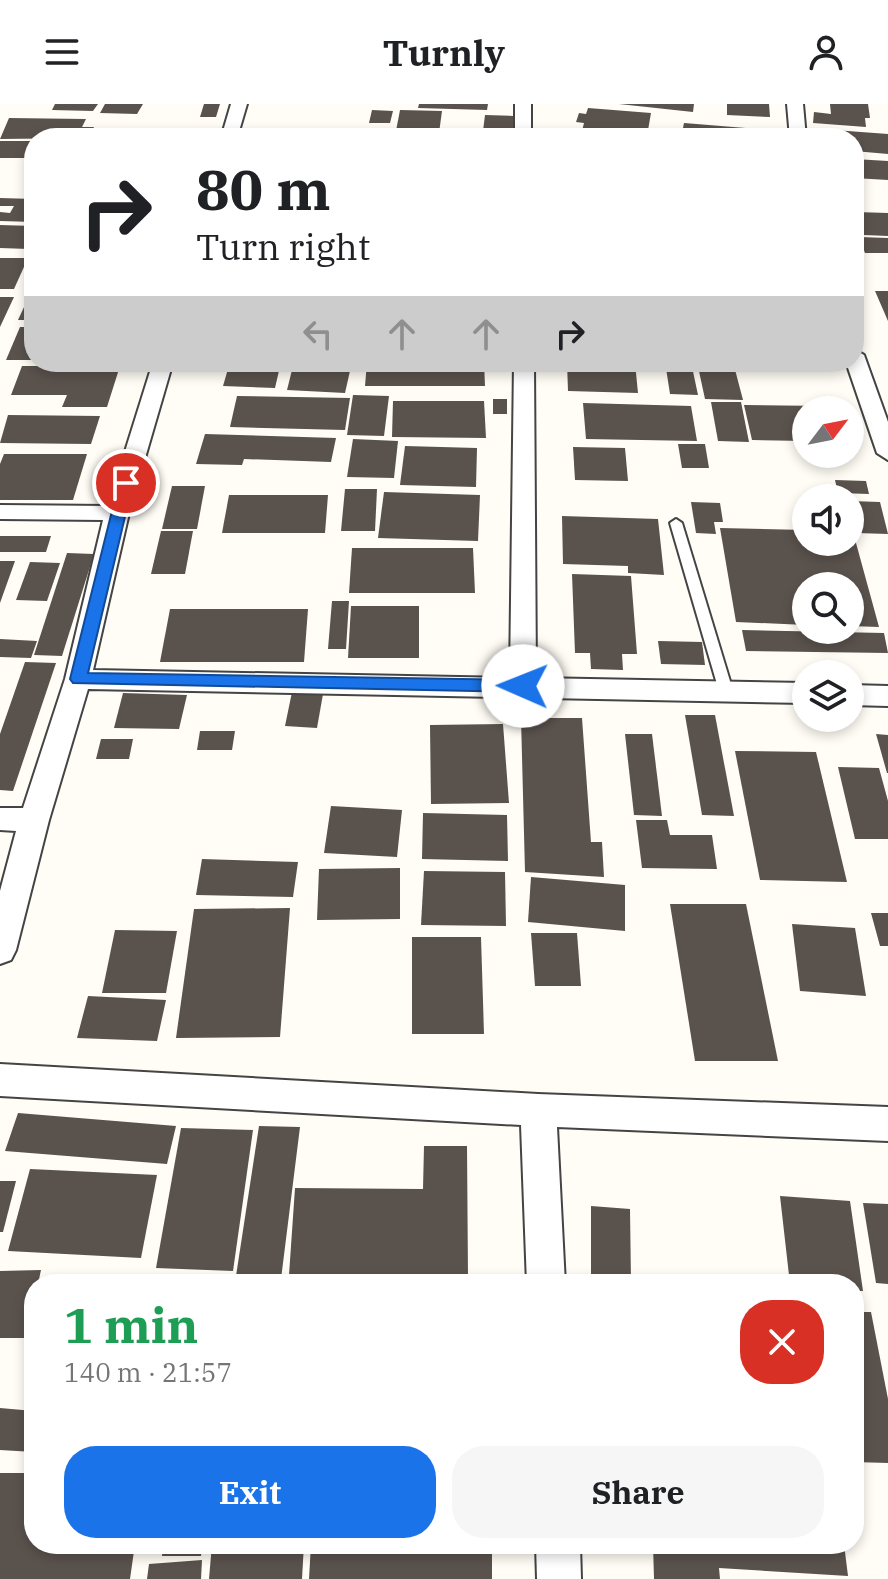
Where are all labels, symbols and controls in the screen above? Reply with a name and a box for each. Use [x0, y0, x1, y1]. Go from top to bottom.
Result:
text: Turnly [383, 29, 505, 76]
icon: menu [40, 30, 84, 74]
icon: person [804, 30, 848, 74]
text: 80 m [196, 153, 331, 225]
icon: right [64, 160, 168, 264]
text: Turn right [196, 223, 370, 270]
icon: left [296, 312, 340, 356]
icon: ahead [380, 312, 424, 356]
icon: ahead [464, 312, 508, 356]
icon: right [548, 312, 592, 356]
north arrow [792, 396, 864, 468]
map controls [792, 396, 864, 732]
pin [92, 449, 160, 517]
icon: arrive [104, 461, 148, 505]
button: sound [792, 484, 864, 556]
button: search [792, 572, 864, 644]
position arrow [481, 644, 565, 728]
button: layers [792, 660, 864, 732]
text: 1 min [64, 1294, 198, 1356]
button: close [740, 1300, 824, 1384]
text: 140 m · 21:57 [64, 1355, 232, 1389]
button: Exit [64, 1446, 436, 1538]
button: Share [452, 1446, 824, 1538]

